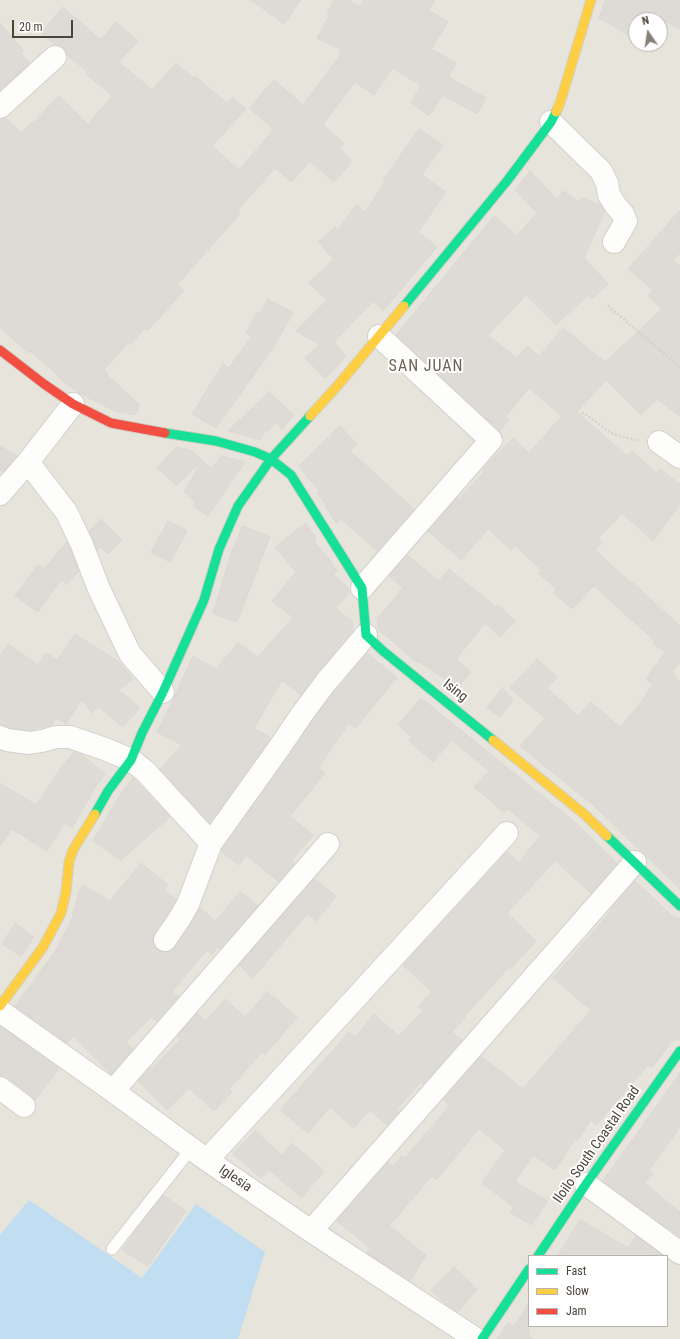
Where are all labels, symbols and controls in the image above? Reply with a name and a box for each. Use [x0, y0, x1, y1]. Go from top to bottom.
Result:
scale bar [14, 12, 75, 38]
north arrow [628, 12, 668, 52]
text: N [641, 14, 650, 28]
text: 20 m [19, 20, 43, 34]
district label: SAN JUAN [389, 357, 463, 377]
street label: Ising [439, 676, 471, 706]
street label: Iloilo South Coastal Road [550, 1083, 644, 1207]
street label: Iglesia [215, 1162, 255, 1196]
legend [528, 1255, 668, 1327]
text: Fast [566, 1264, 586, 1278]
text: Slow [566, 1284, 589, 1298]
text: Jam [566, 1304, 587, 1318]

